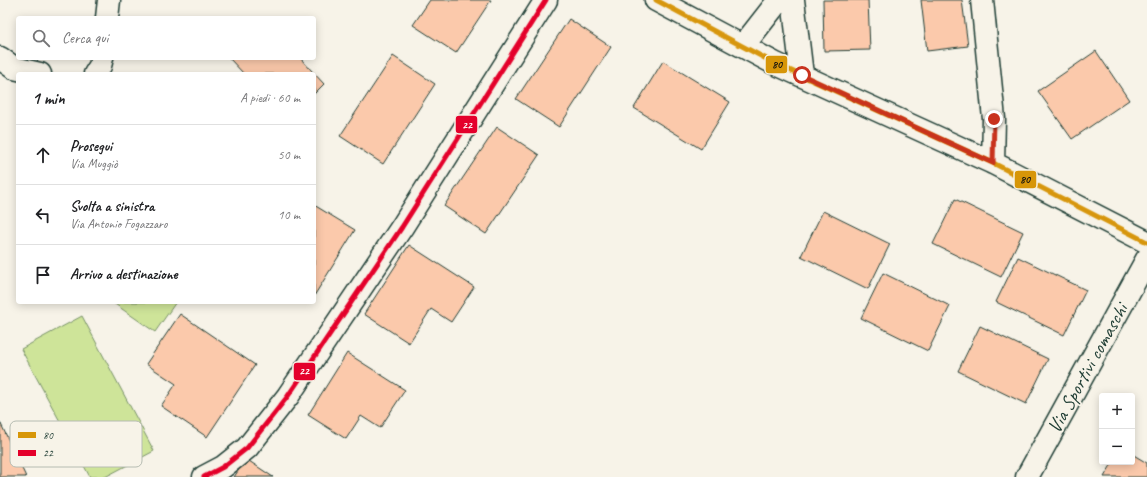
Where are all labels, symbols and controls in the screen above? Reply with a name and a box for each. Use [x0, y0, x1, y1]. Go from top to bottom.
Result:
search box [16, 16, 316, 60]
icon: search [30, 27, 52, 49]
text: Cerca qui [62, 29, 108, 48]
line badge: 80 [765, 55, 788, 74]
text: 80 [772, 57, 783, 71]
route start [793, 66, 811, 84]
text: 1 min [32, 88, 65, 109]
text: A piedi · 60 m [240, 90, 300, 106]
route end [985, 110, 1003, 128]
line badge: 22 [455, 115, 478, 134]
text: 22 [462, 118, 473, 132]
text: Prosegui [70, 137, 112, 156]
icon: ahead [32, 144, 54, 166]
text: 50 m [278, 147, 300, 163]
text: Via Muggiò [70, 156, 118, 172]
line badge: 80 [1014, 170, 1037, 189]
text: 80 [1020, 172, 1031, 186]
text: Svolta a sinistra [70, 197, 154, 216]
icon: left [32, 204, 54, 226]
text: 10 m [278, 207, 300, 223]
text: Via Antonio Fogazzaro [70, 216, 167, 232]
icon: arrive [32, 264, 54, 286]
text: Arrivo a destinazione [70, 265, 178, 284]
street label: Via Sportivi comaschi [1042, 297, 1134, 437]
line badge: 22 [293, 362, 316, 381]
text: 22 [299, 364, 310, 378]
map controls [1099, 393, 1135, 465]
button: + [1099, 393, 1135, 429]
legend [10, 421, 142, 467]
text: 80 [43, 428, 54, 442]
button: − [1099, 429, 1135, 465]
text: 22 [43, 446, 54, 460]

